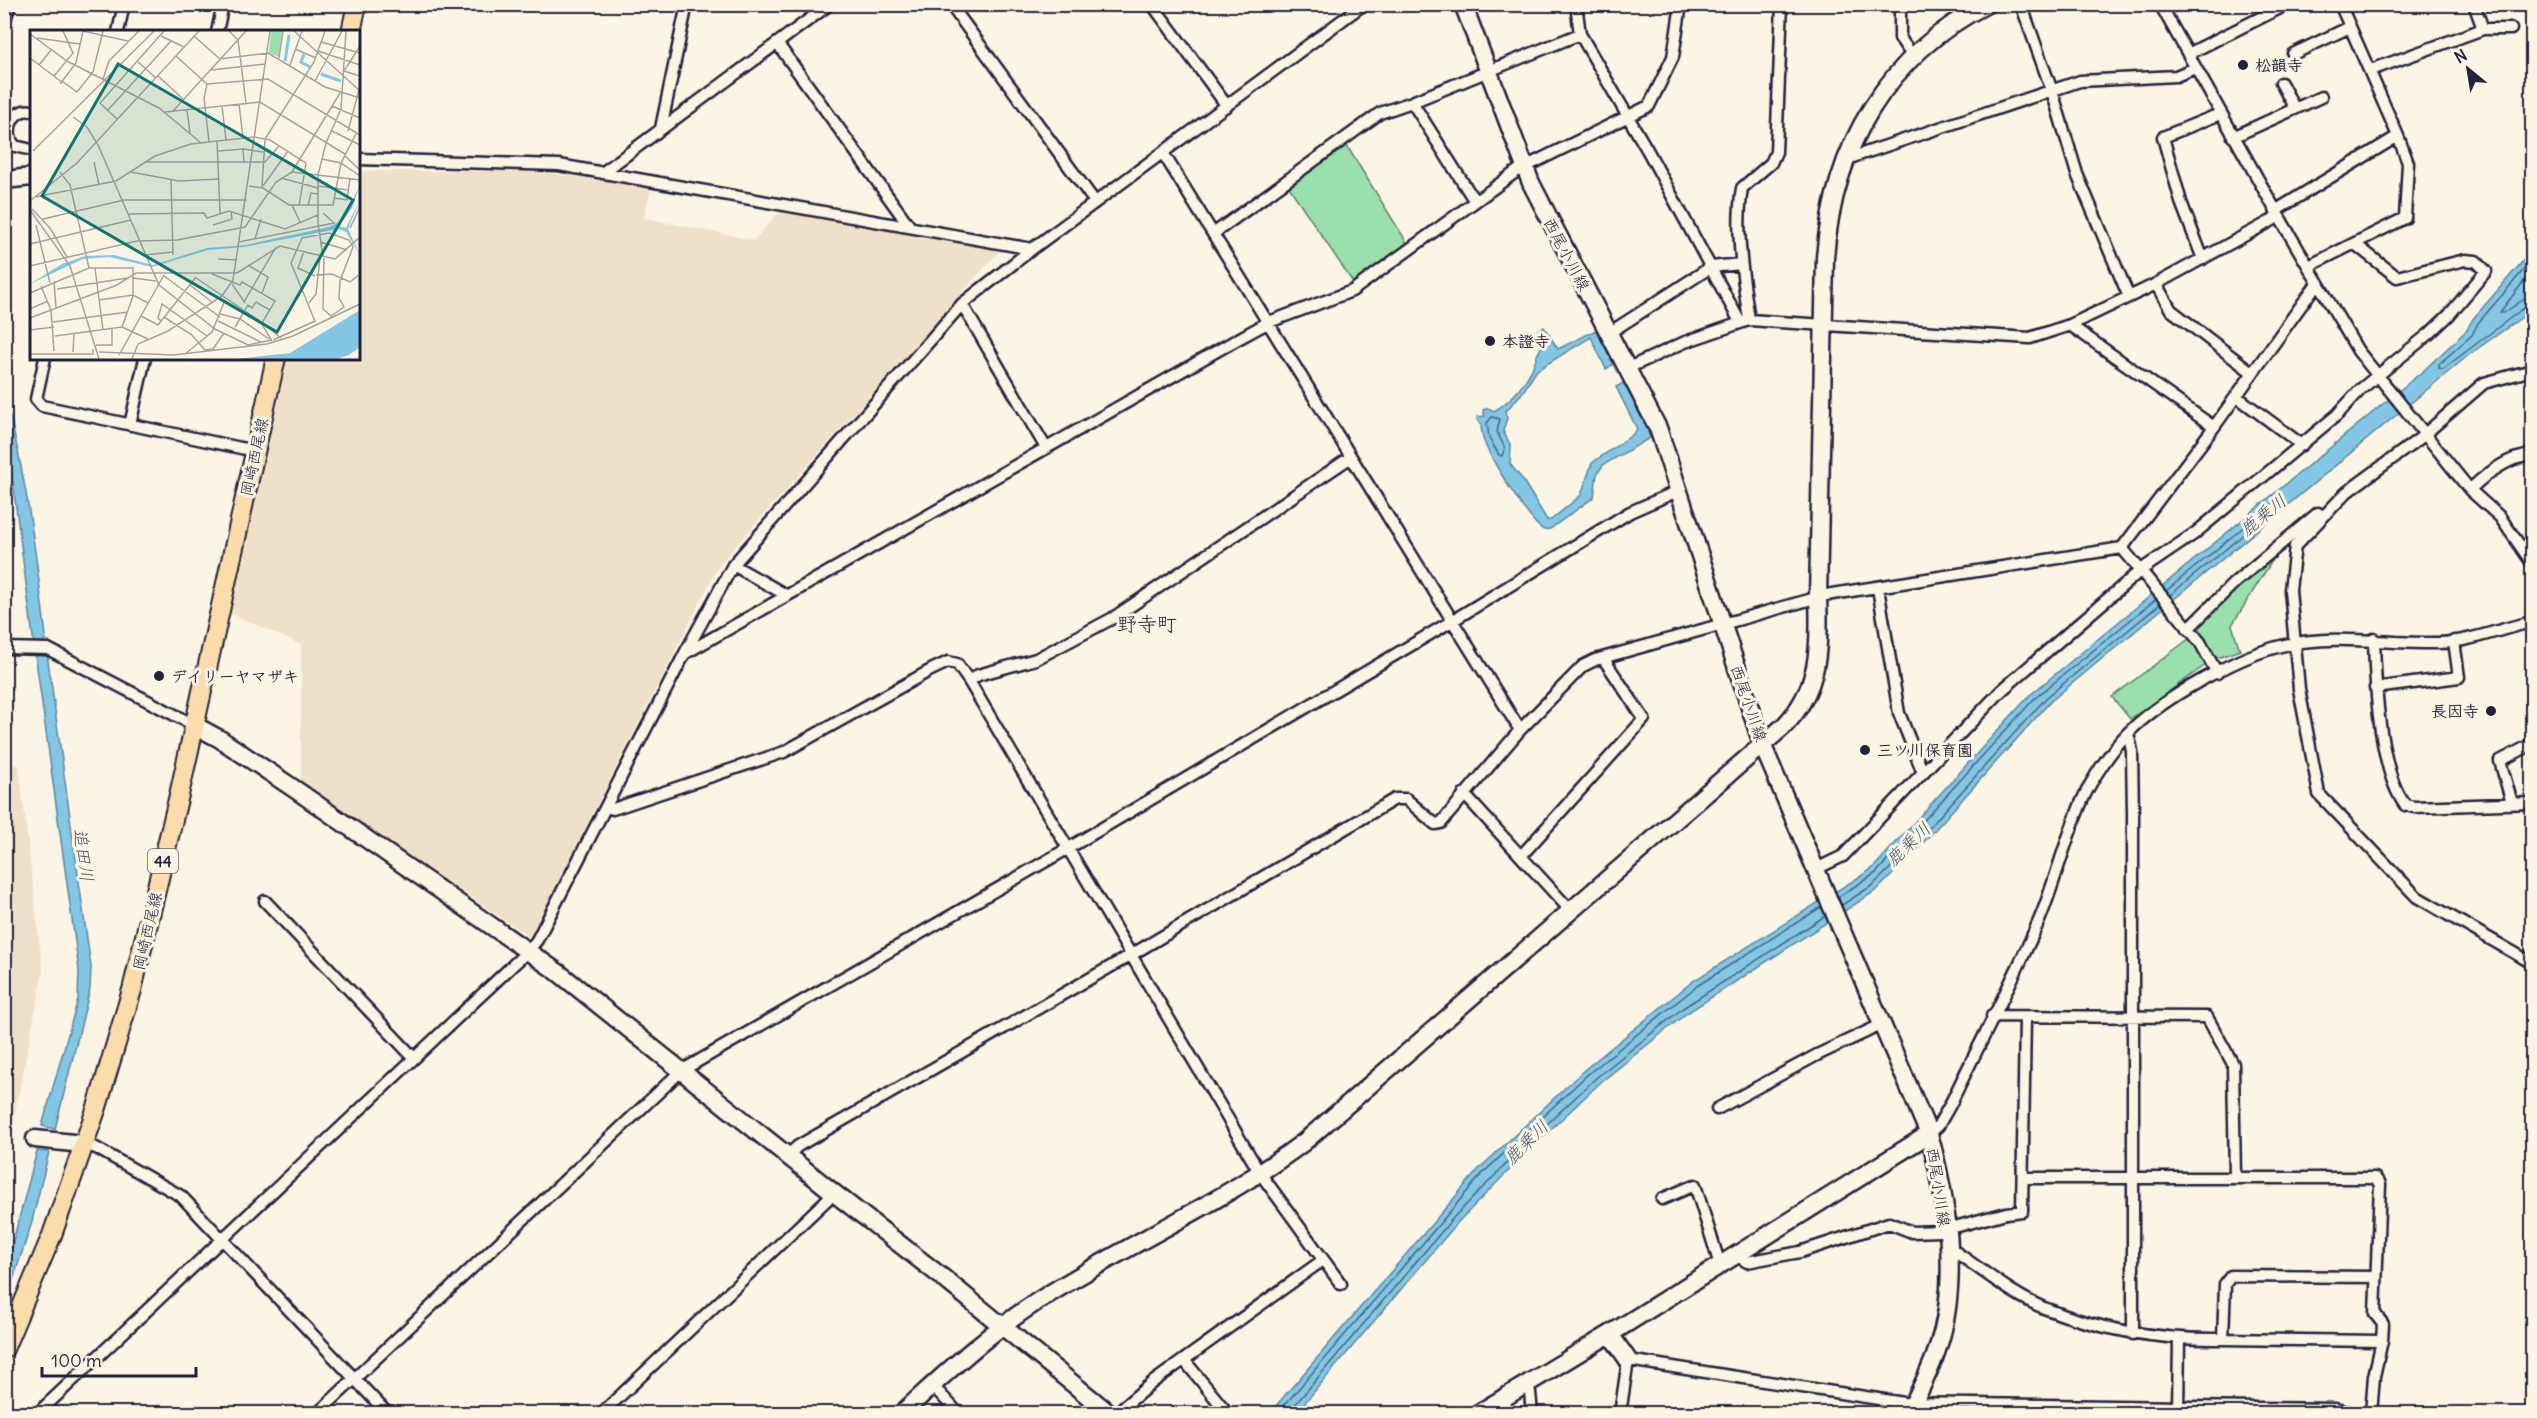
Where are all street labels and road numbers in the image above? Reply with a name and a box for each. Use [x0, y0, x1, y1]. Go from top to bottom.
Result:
street label: 西尾小川線 [1539, 214, 1595, 294]
street label: 岡崎西尾線 [236, 416, 272, 498]
street label: 西尾小川線 [1727, 662, 1771, 744]
road number: 44 [148, 849, 178, 873]
street label: 岡崎西尾線 [128, 890, 166, 972]
street label: 西尾小川線 [1923, 1146, 1955, 1228]

